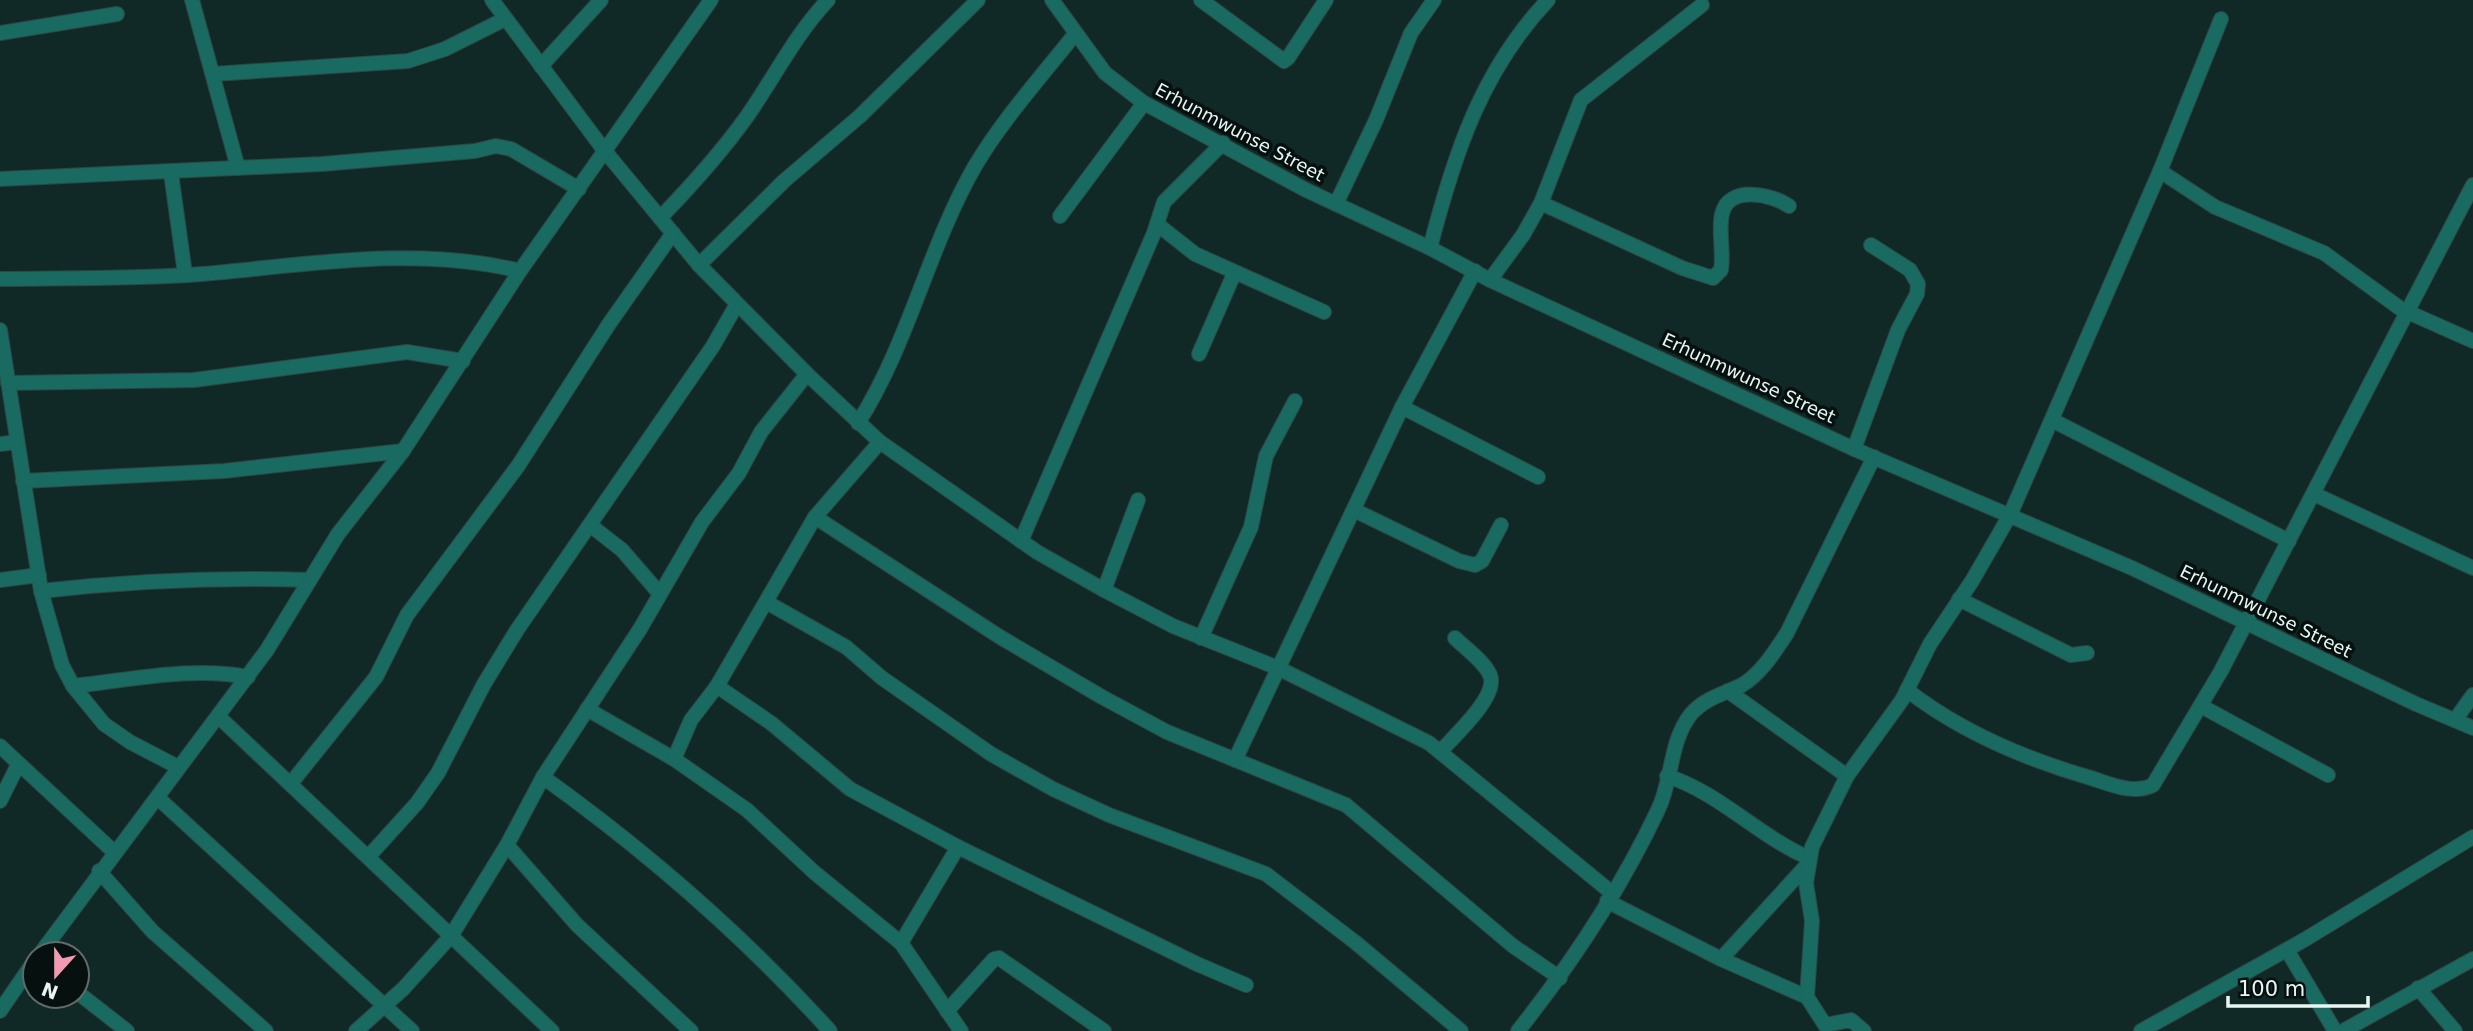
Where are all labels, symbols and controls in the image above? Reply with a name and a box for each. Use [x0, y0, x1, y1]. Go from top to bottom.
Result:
street label: Erhunmwunse Street [1152, 78, 1328, 186]
street label: Erhunmwunse Street [1659, 329, 1839, 427]
street label: Erhunmwunse Street [2177, 560, 2355, 662]
north arrow [21, 940, 91, 1010]
scale bar [2228, 964, 2368, 1008]
text: 100 m [2238, 977, 2305, 1001]
text: N [39, 978, 61, 1004]

